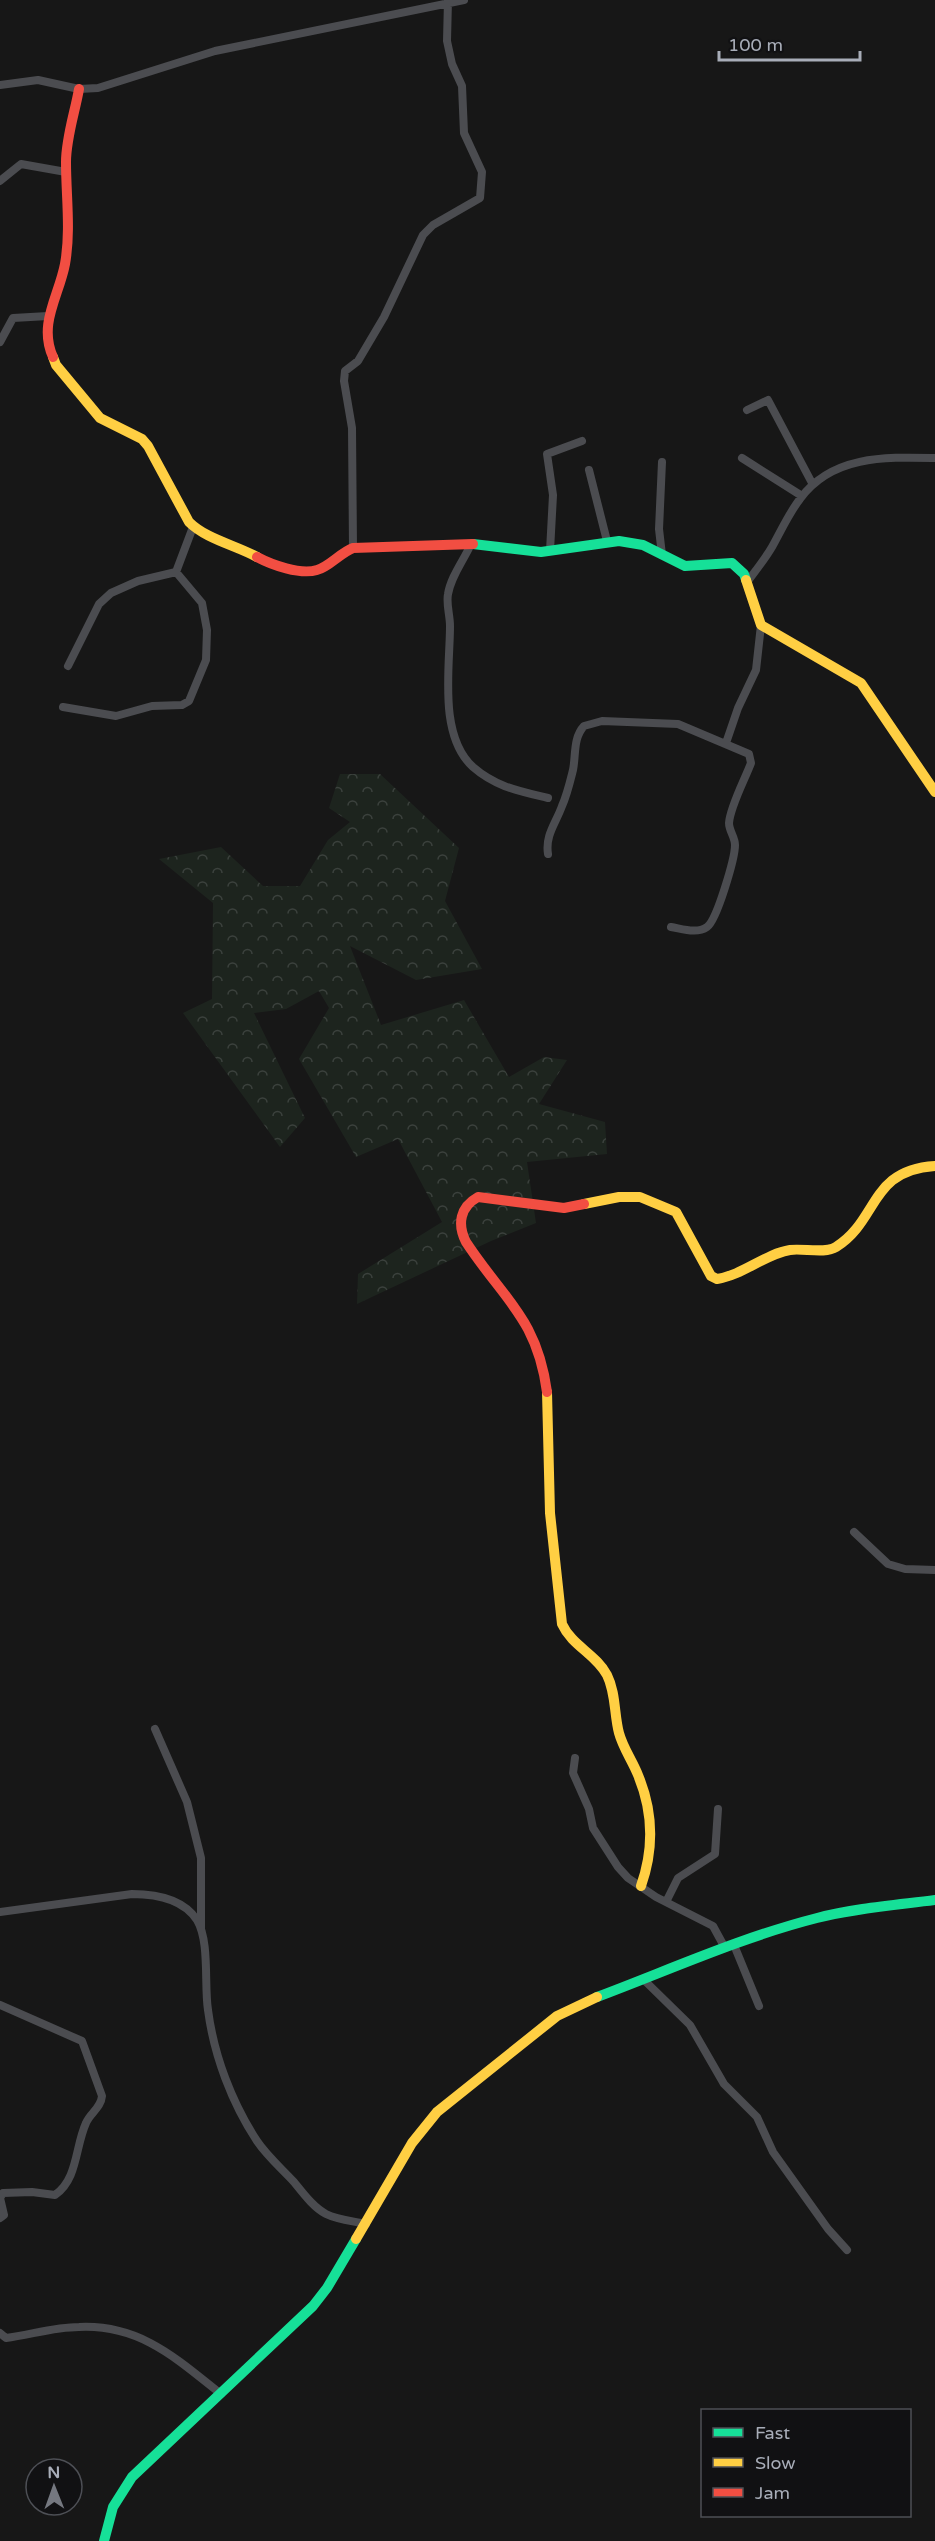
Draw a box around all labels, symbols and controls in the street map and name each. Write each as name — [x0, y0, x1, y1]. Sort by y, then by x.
scale bar — [719, 24, 860, 62]
text: 100 m — [728, 34, 783, 56]
legend — [701, 2409, 911, 2517]
text: Fast — [755, 2422, 790, 2444]
text: Slow — [755, 2452, 796, 2474]
north arrow — [24, 2457, 84, 2517]
text: N — [47, 2463, 60, 2483]
text: Jam — [755, 2482, 790, 2504]

